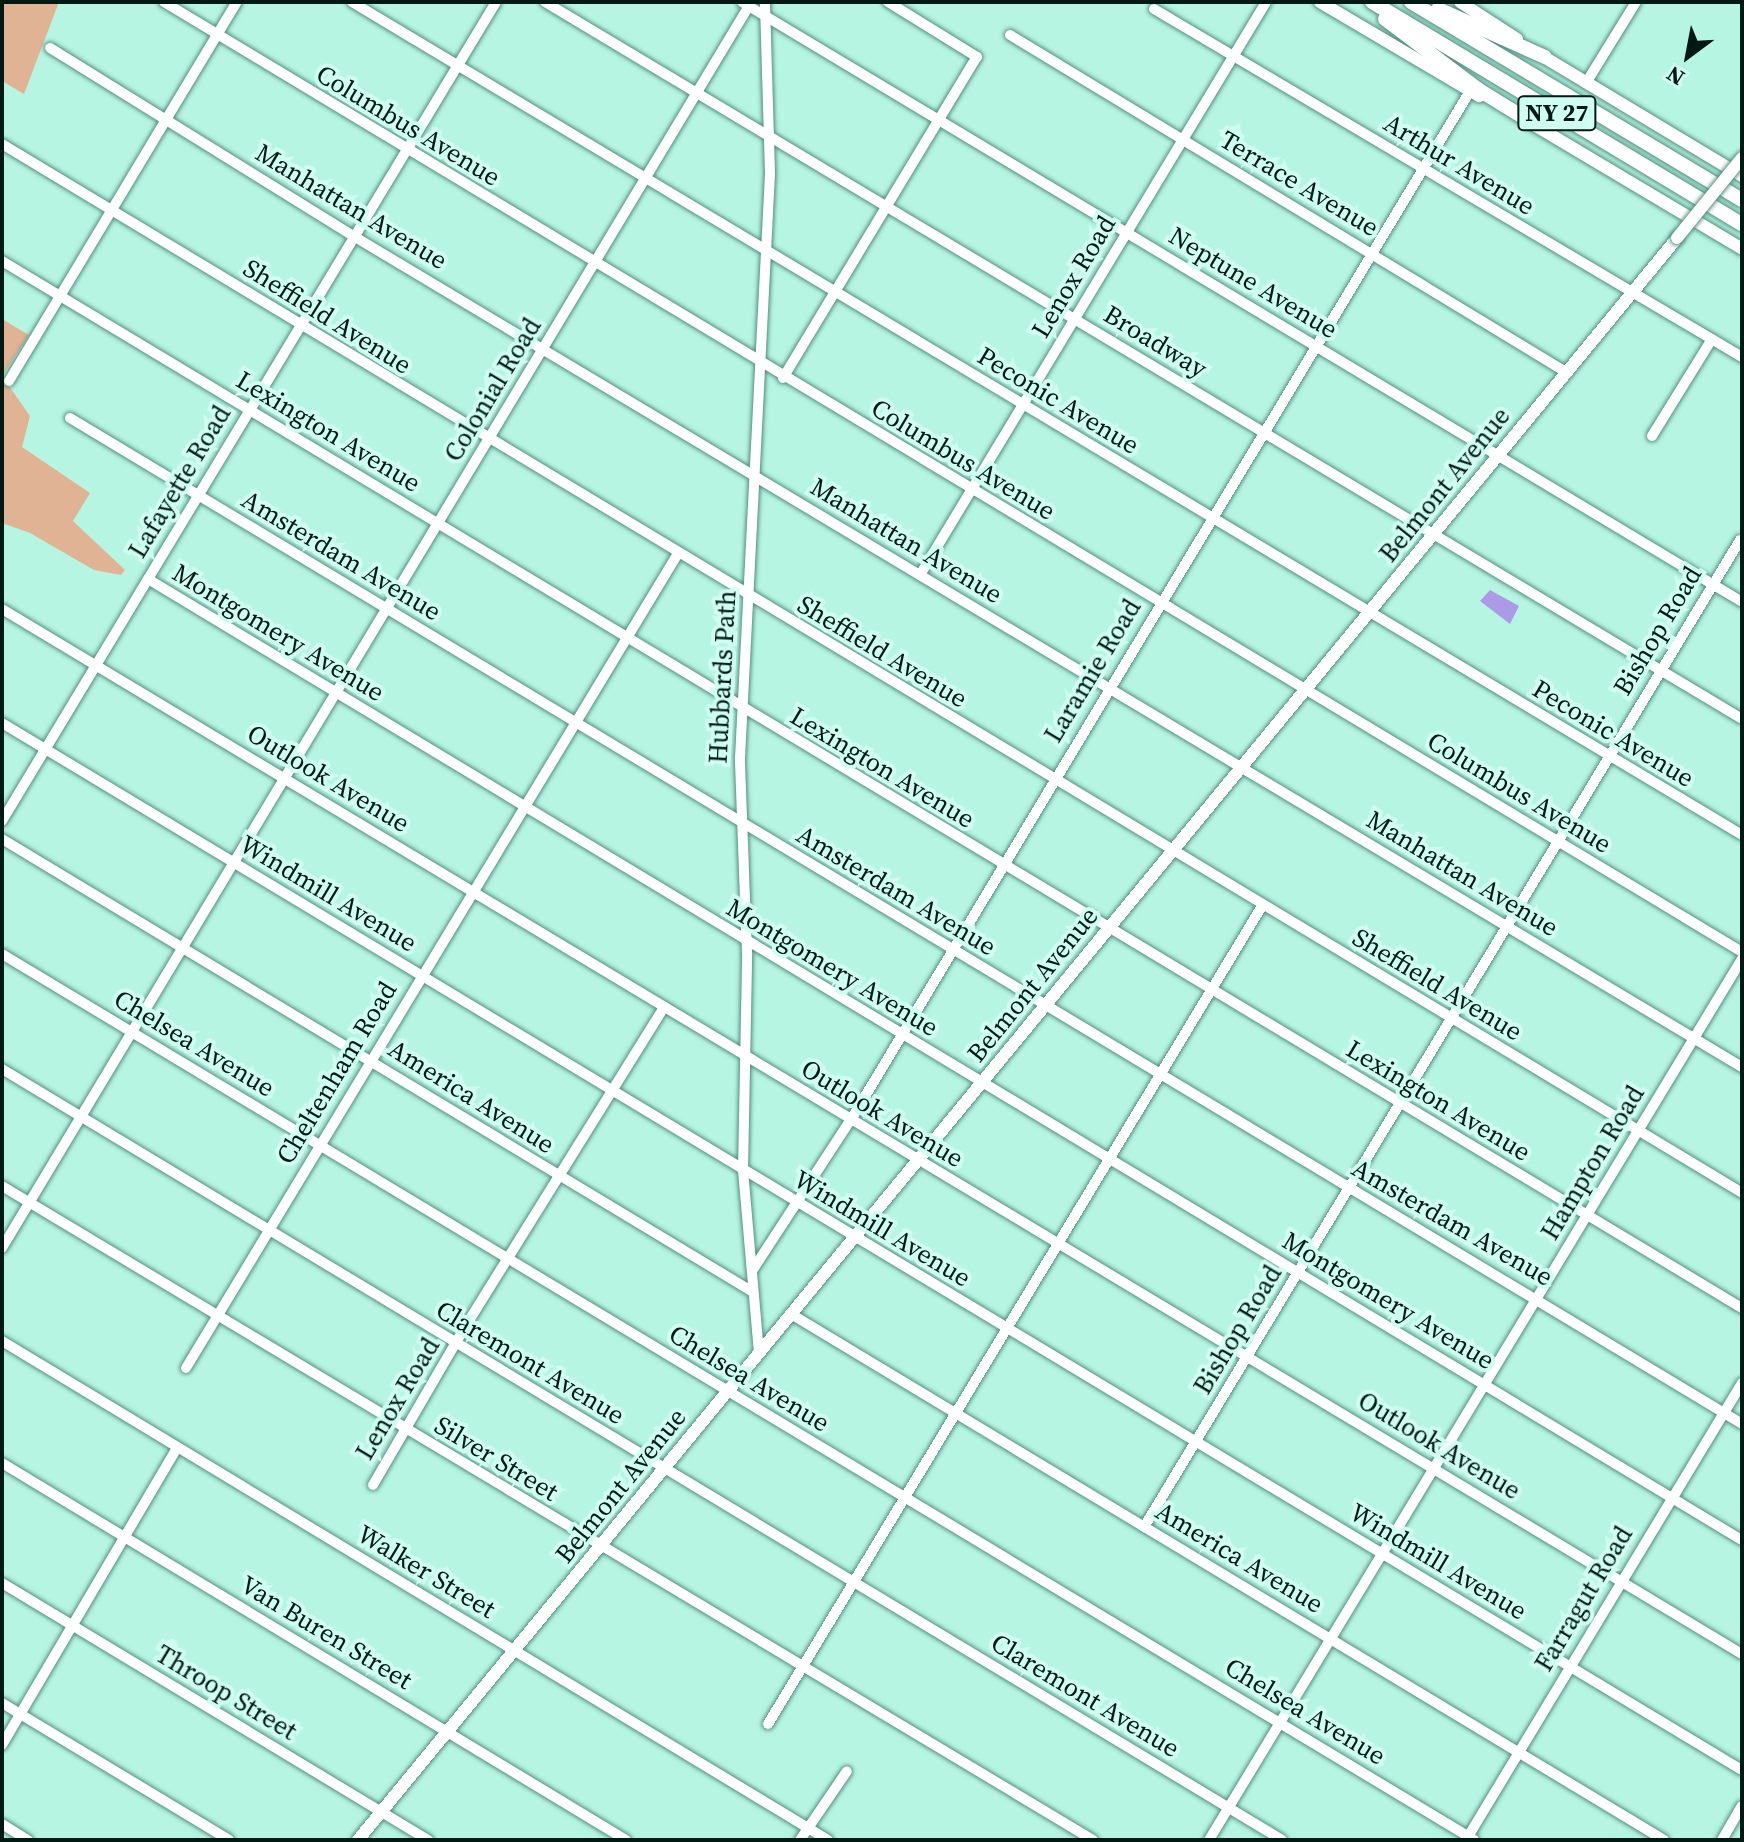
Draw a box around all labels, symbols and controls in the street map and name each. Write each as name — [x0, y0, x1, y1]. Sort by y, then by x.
north arrow — [1648, 16, 1728, 96]
street label: Columbus Avenue — [310, 59, 506, 193]
text: N — [1661, 59, 1690, 93]
road number: NY 27 — [1517, 93, 1597, 133]
street label: Arthur Avenue — [1378, 108, 1540, 222]
street label: Terrace Avenue — [1214, 124, 1384, 244]
street label: Manhattan Avenue — [250, 137, 452, 277]
street label: Lenox Road — [1025, 210, 1123, 344]
street label: Neptune Avenue — [1163, 221, 1343, 345]
street label: Sheffield Avenue — [237, 253, 417, 381]
street label: Broadway — [1098, 299, 1212, 385]
street label: Colonial Road — [438, 313, 548, 467]
street label: Peconic Avenue — [972, 341, 1144, 461]
street label: Lexington Avenue — [230, 365, 426, 499]
street label: Columbus Avenue — [865, 393, 1061, 527]
street label: Lafayette Road — [122, 400, 238, 564]
street label: Belmont Avenue — [1373, 401, 1517, 569]
street label: Manhattan Avenue — [805, 471, 1007, 611]
street label: Amsterdam Avenue — [236, 484, 446, 628]
street label: Montgomery Avenue — [166, 557, 390, 709]
street label: Bishop Road — [1607, 561, 1709, 701]
street label: Sheffield Avenue — [792, 589, 972, 715]
street label: Hubbards Path — [703, 590, 743, 764]
street label: Laramie Road — [1038, 594, 1148, 748]
street label: Peconic Avenue — [1527, 674, 1699, 794]
street label: Lexington Avenue — [784, 701, 980, 835]
street label: Outlook Avenue — [241, 718, 415, 840]
street label: Columbus Avenue — [1421, 726, 1617, 860]
street label: Manhattan Avenue — [1361, 804, 1563, 944]
street label: Amsterdam Avenue — [791, 819, 1001, 963]
street label: Windmill Avenue — [234, 829, 422, 959]
street label: Montgomery Avenue — [720, 892, 944, 1044]
street label: Belmont Avenue — [961, 901, 1105, 1069]
street label: Sheffield Avenue — [1347, 922, 1527, 1048]
street label: Cheltenham Road — [270, 976, 404, 1170]
street label: Chelsea Avenue — [108, 984, 280, 1104]
street label: America Avenue — [382, 1033, 560, 1161]
street label: Lexington Avenue — [1340, 1034, 1536, 1168]
street label: Outlook Avenue — [795, 1053, 969, 1175]
street label: Hampton Road — [1535, 1080, 1651, 1246]
street label: Amsterdam Avenue — [1346, 1153, 1558, 1293]
street label: Windmill Avenue — [788, 1164, 976, 1294]
street label: Montgomery Avenue — [1276, 1225, 1500, 1377]
street label: Bishop Road — [1187, 1260, 1289, 1400]
street label: Claremont Avenue — [430, 1294, 630, 1432]
street label: Chelsea Avenue — [663, 1319, 835, 1439]
street label: Lenox Road — [349, 1332, 447, 1466]
street label: Outlook Avenue — [1352, 1385, 1526, 1507]
street label: Belmont Avenue — [549, 1402, 693, 1570]
street label: Silver Street — [429, 1410, 563, 1508]
street label: America Avenue — [1150, 1496, 1328, 1620]
street label: Windmill Avenue — [1344, 1497, 1532, 1627]
street label: Walker Street — [351, 1519, 501, 1625]
street label: Farragut Road — [1528, 1521, 1640, 1677]
street label: Van Buren Street — [235, 1570, 417, 1696]
street label: Claremont Avenue — [985, 1627, 1185, 1765]
street label: Throop Street — [150, 1639, 302, 1747]
street label: Chelsea Avenue — [1219, 1652, 1391, 1772]

